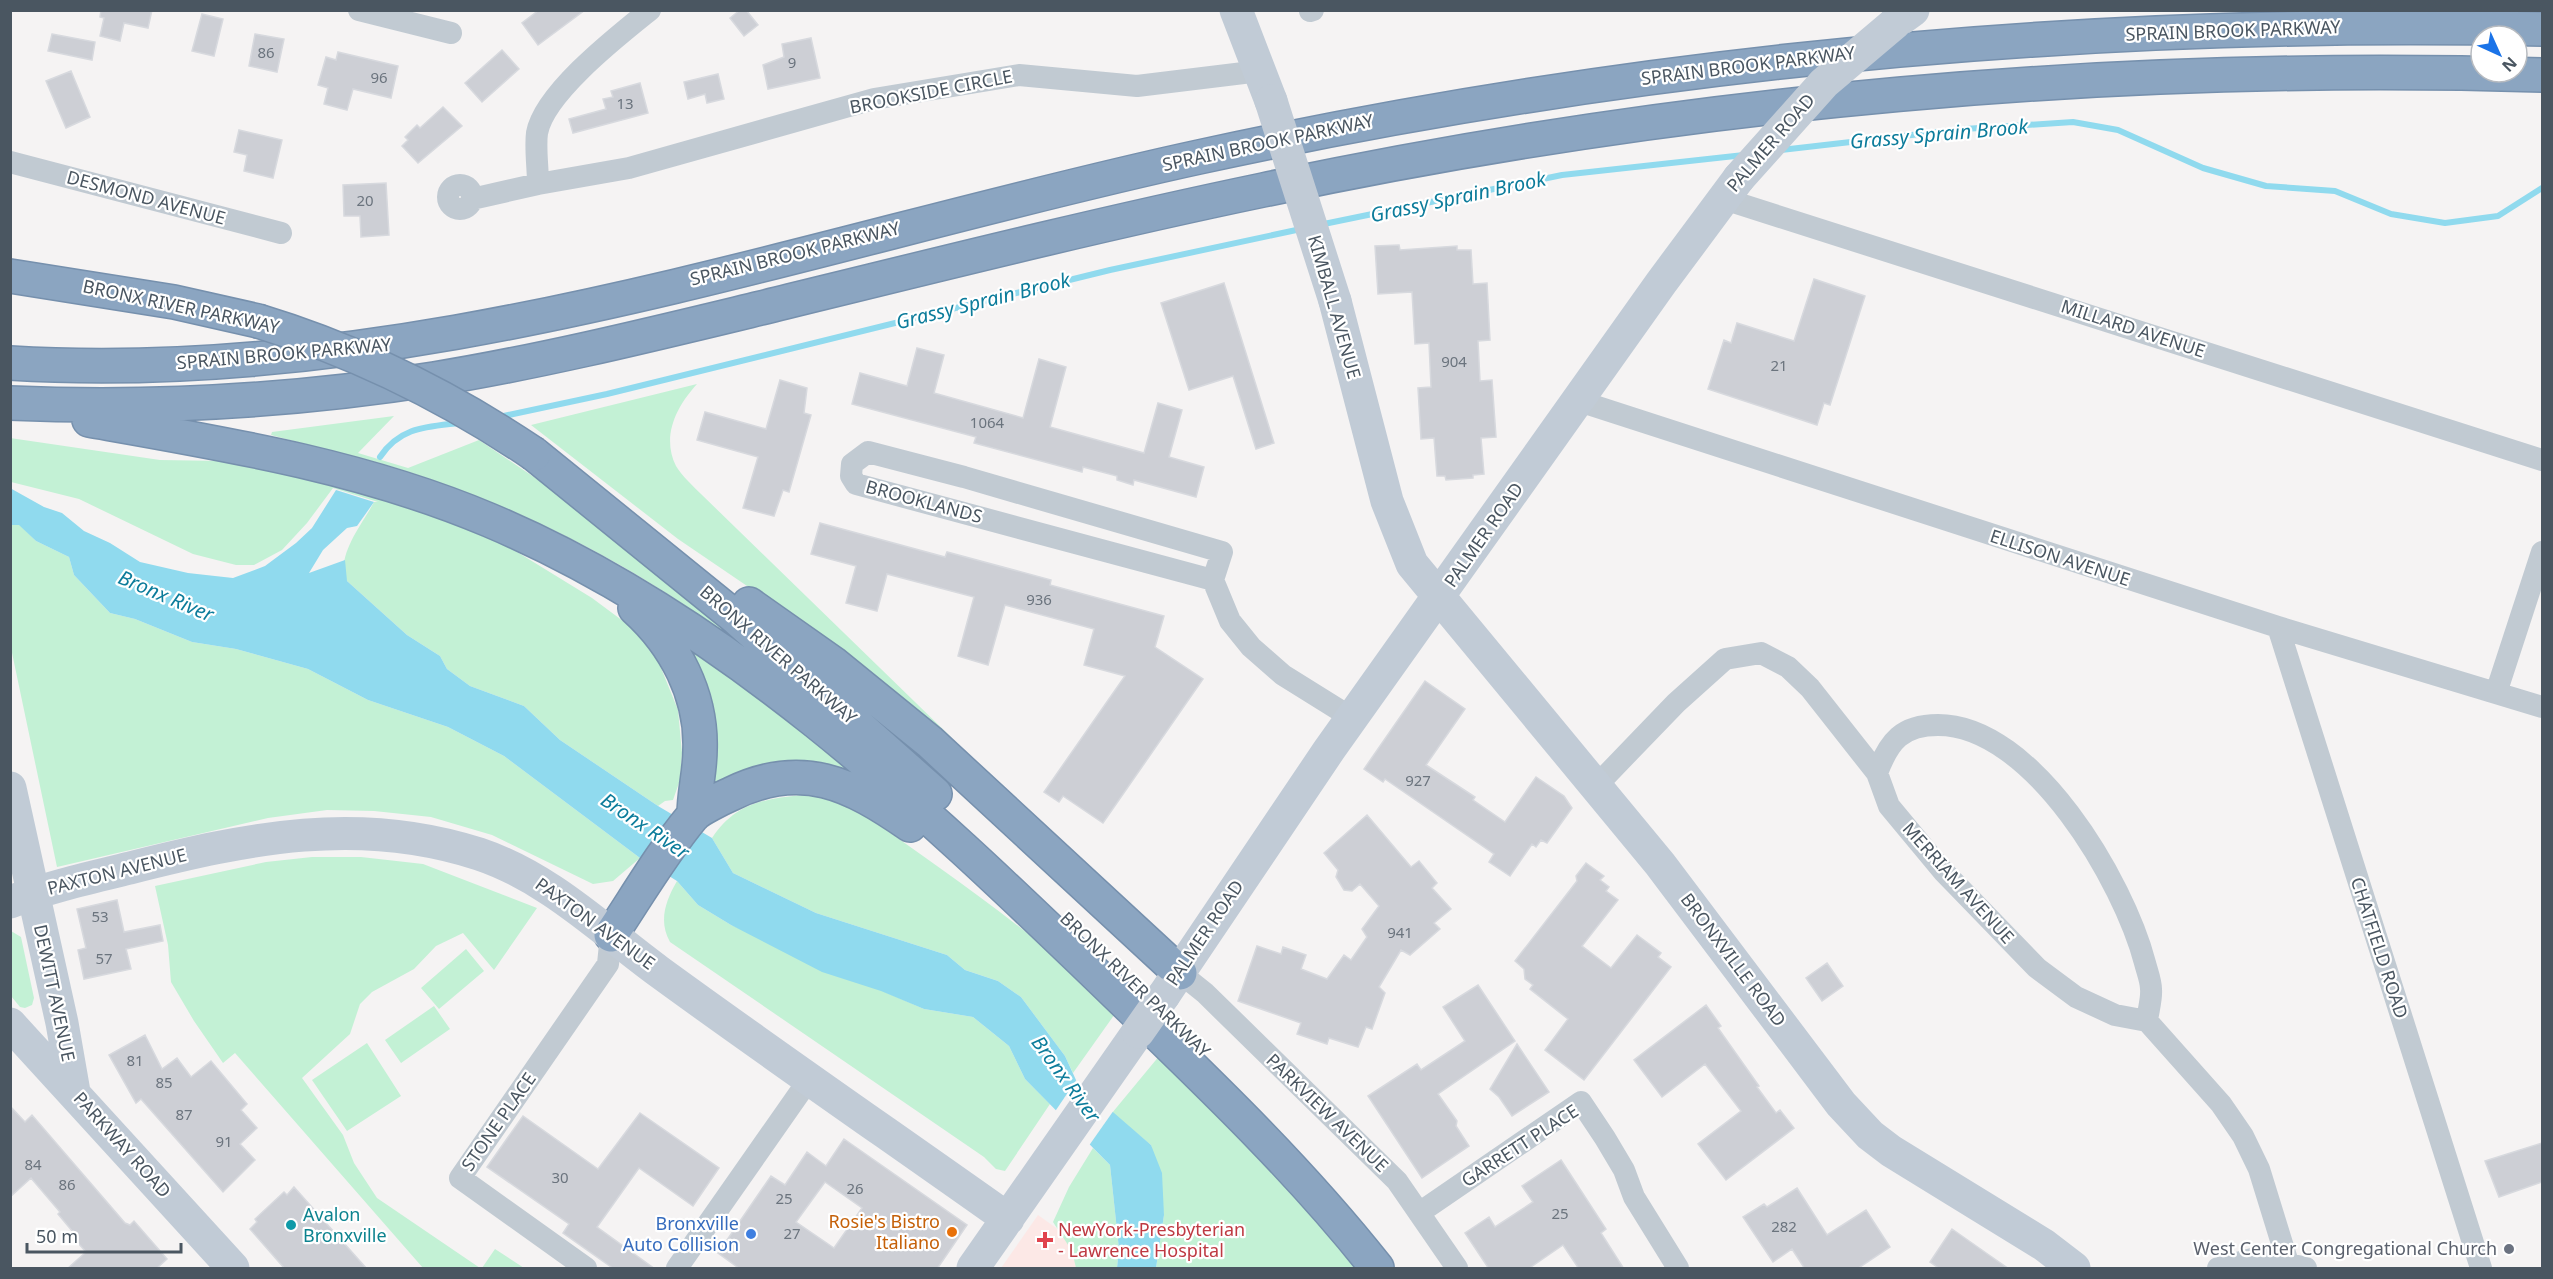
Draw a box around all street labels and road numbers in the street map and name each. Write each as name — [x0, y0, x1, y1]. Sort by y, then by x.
street label: SPRAIN BROOK PARKWAY — [2125, 14, 2342, 46]
street label: SPRAIN BROOK PARKWAY — [1640, 40, 1857, 90]
street label: BROOKSIDE CIRCLE — [847, 63, 1014, 119]
street label: PALMER ROAD — [1721, 88, 1820, 197]
street label: SPRAIN BROOK PARKWAY — [1160, 108, 1376, 176]
street label: DESMOND AVENUE — [64, 164, 228, 230]
street label: SPRAIN BROOK PARKWAY — [687, 215, 903, 291]
street label: KIMBALL AVENUE — [1303, 232, 1367, 382]
street label: BRONX RIVER PARKWAY — [81, 273, 282, 339]
street label: MILLARD AVENUE — [2058, 293, 2208, 363]
street label: SPRAIN BROOK PARKWAY — [176, 332, 393, 374]
street label: BROOKLANDS — [863, 474, 985, 528]
street label: PALMER ROAD — [1438, 477, 1528, 592]
street label: ELLISON AVENUE — [1987, 523, 2133, 591]
street label: BRONX RIVER PARKWAY — [695, 579, 863, 730]
street label: MERRIAM AVENUE — [1898, 816, 2020, 948]
street label: PAXTON AVENUE — [45, 842, 189, 900]
street label: PAXTON AVENUE — [531, 872, 660, 975]
street label: CHATFIELD ROAD — [2346, 874, 2414, 1021]
street label: PALMER ROAD — [1160, 875, 1248, 990]
street label: BRONXVILLE ROAD — [1676, 888, 1792, 1031]
street label: BRONX RIVER PARKWAY — [1055, 906, 1217, 1063]
street label: DEWITT AVENUE — [29, 922, 81, 1064]
street label: PARKVIEW AVENUE — [1262, 1048, 1394, 1177]
street label: STONE PLACE — [455, 1068, 541, 1175]
street label: PARKWAY ROAD — [69, 1086, 177, 1202]
street label: GARRETT PLACE — [1456, 1098, 1583, 1192]

